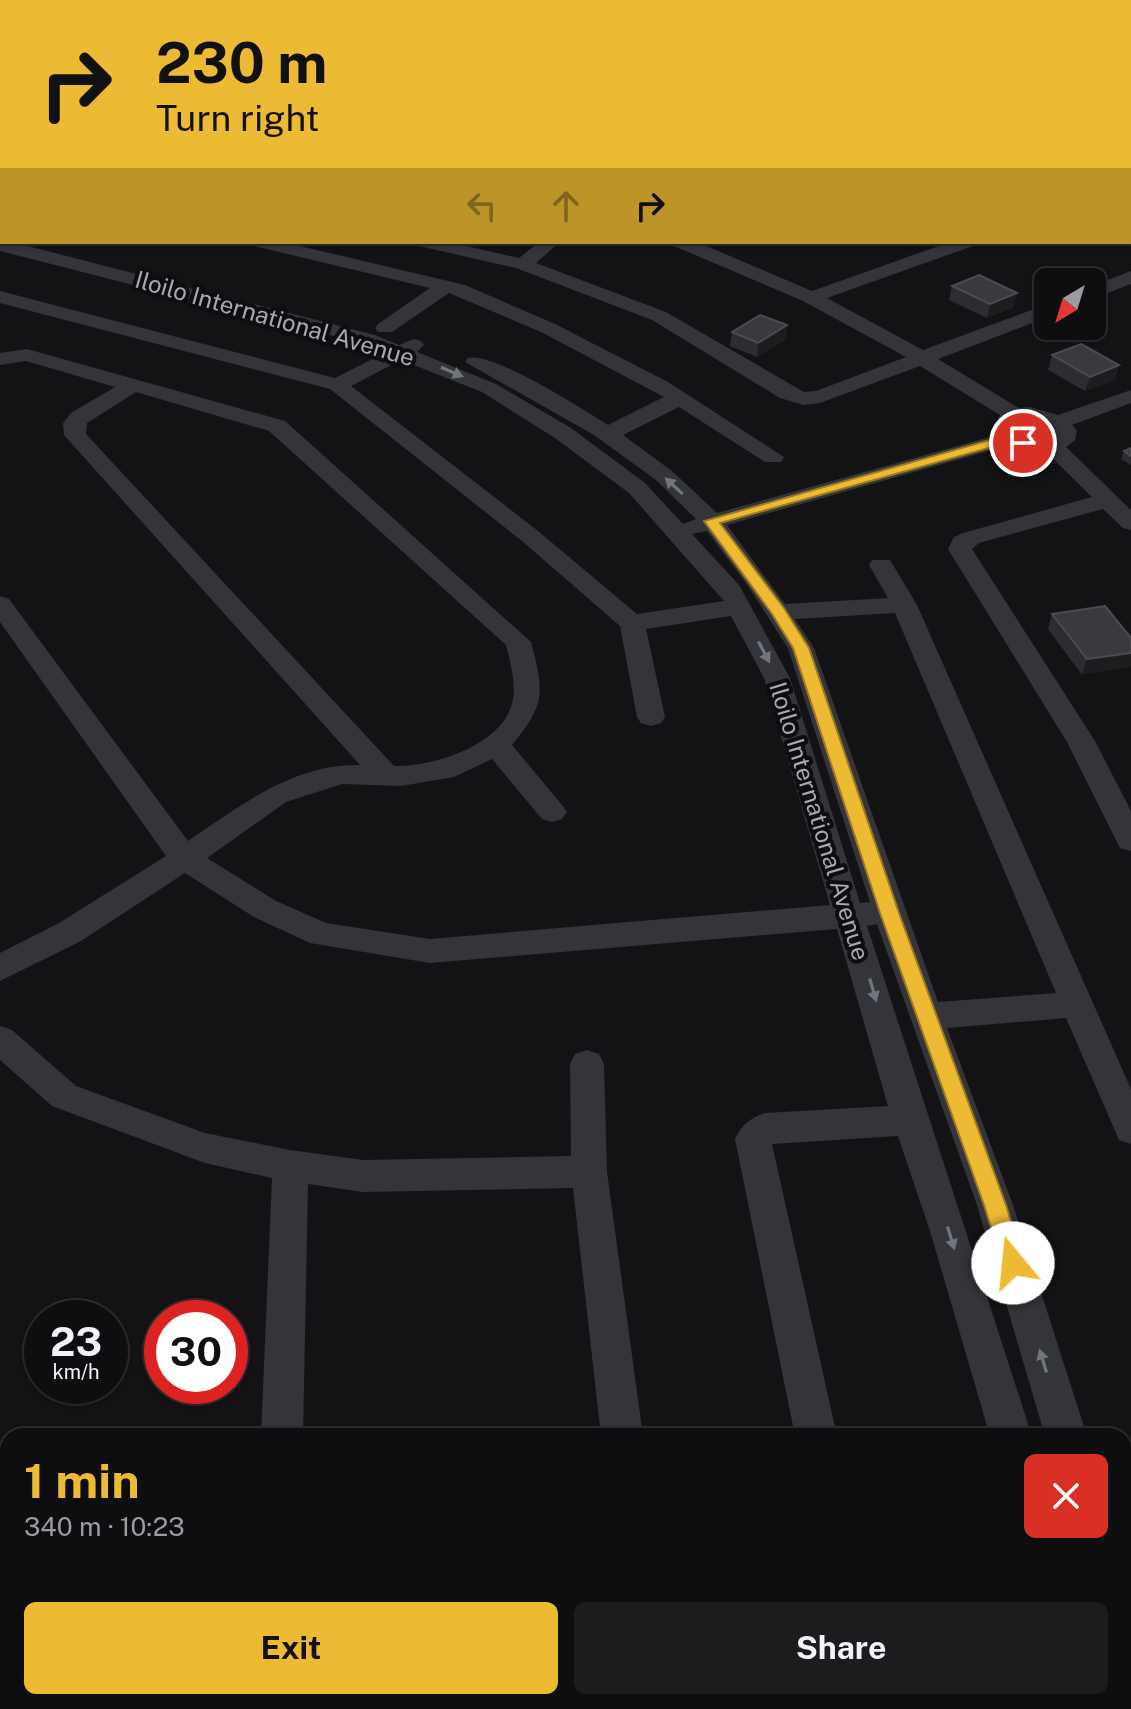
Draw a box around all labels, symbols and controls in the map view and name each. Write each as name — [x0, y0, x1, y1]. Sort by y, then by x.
text: 230 m — [156, 30, 328, 96]
icon: right — [24, 32, 128, 136]
text: Turn right — [156, 97, 319, 139]
icon: left — [460, 184, 504, 228]
icon: ahead — [544, 184, 588, 228]
icon: right — [628, 184, 672, 228]
street label: Iloilo International Avenue — [132, 265, 418, 371]
north arrow — [1034, 268, 1106, 340]
map controls — [1034, 268, 1106, 340]
one-way arrow — [440, 365, 464, 378]
pin — [989, 409, 1057, 477]
icon: arrive — [1001, 421, 1045, 465]
one-way arrow — [665, 478, 684, 496]
one-way arrow — [756, 641, 770, 663]
street label: Iloilo International Avenue — [764, 679, 876, 963]
one-way arrow — [867, 979, 880, 1003]
position arrow — [971, 1221, 1055, 1305]
one-way arrow — [945, 1226, 958, 1250]
speed limit sign: 30 — [144, 1300, 248, 1404]
text: 23 — [50, 1318, 102, 1365]
one-way arrow — [1036, 1349, 1049, 1373]
text: km/h — [52, 1360, 100, 1384]
text: 1 min — [24, 1452, 140, 1509]
button: close — [1024, 1454, 1108, 1538]
text: 340 m · 10:23 — [24, 1511, 185, 1542]
button: Exit — [24, 1602, 558, 1694]
button: Share — [574, 1602, 1108, 1694]

